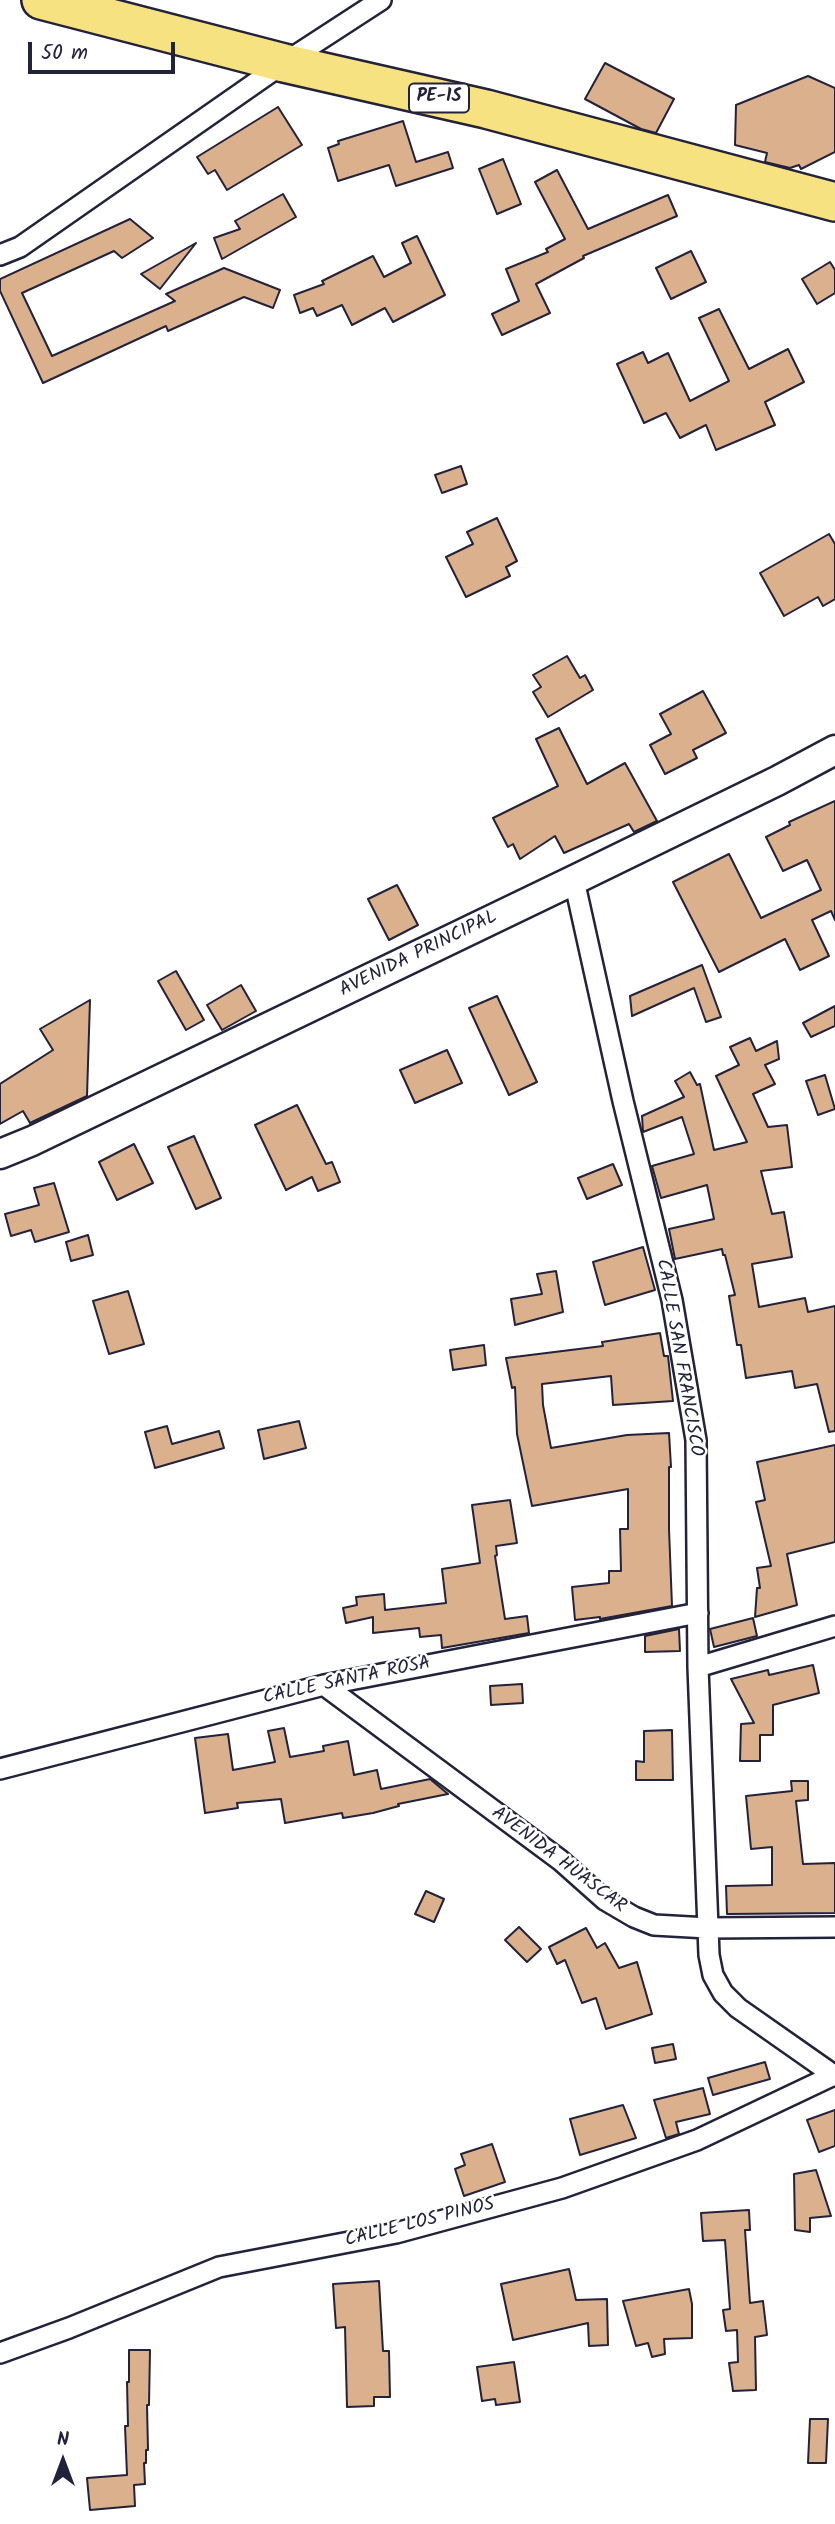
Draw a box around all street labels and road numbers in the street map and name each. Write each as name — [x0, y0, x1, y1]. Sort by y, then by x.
road number: PE-1S — [409, 84, 469, 113]
street label: AVENIDA PRINCIPAL — [336, 907, 502, 1003]
street label: CALLE SAN FRANCISCO — [649, 1257, 707, 1459]
street label: CALLE SANTA ROSA — [261, 1653, 433, 1711]
street label: AVENIDA HUASCAR — [486, 1803, 630, 1919]
street label: CALLE LOS PINOS — [343, 2194, 497, 2254]

